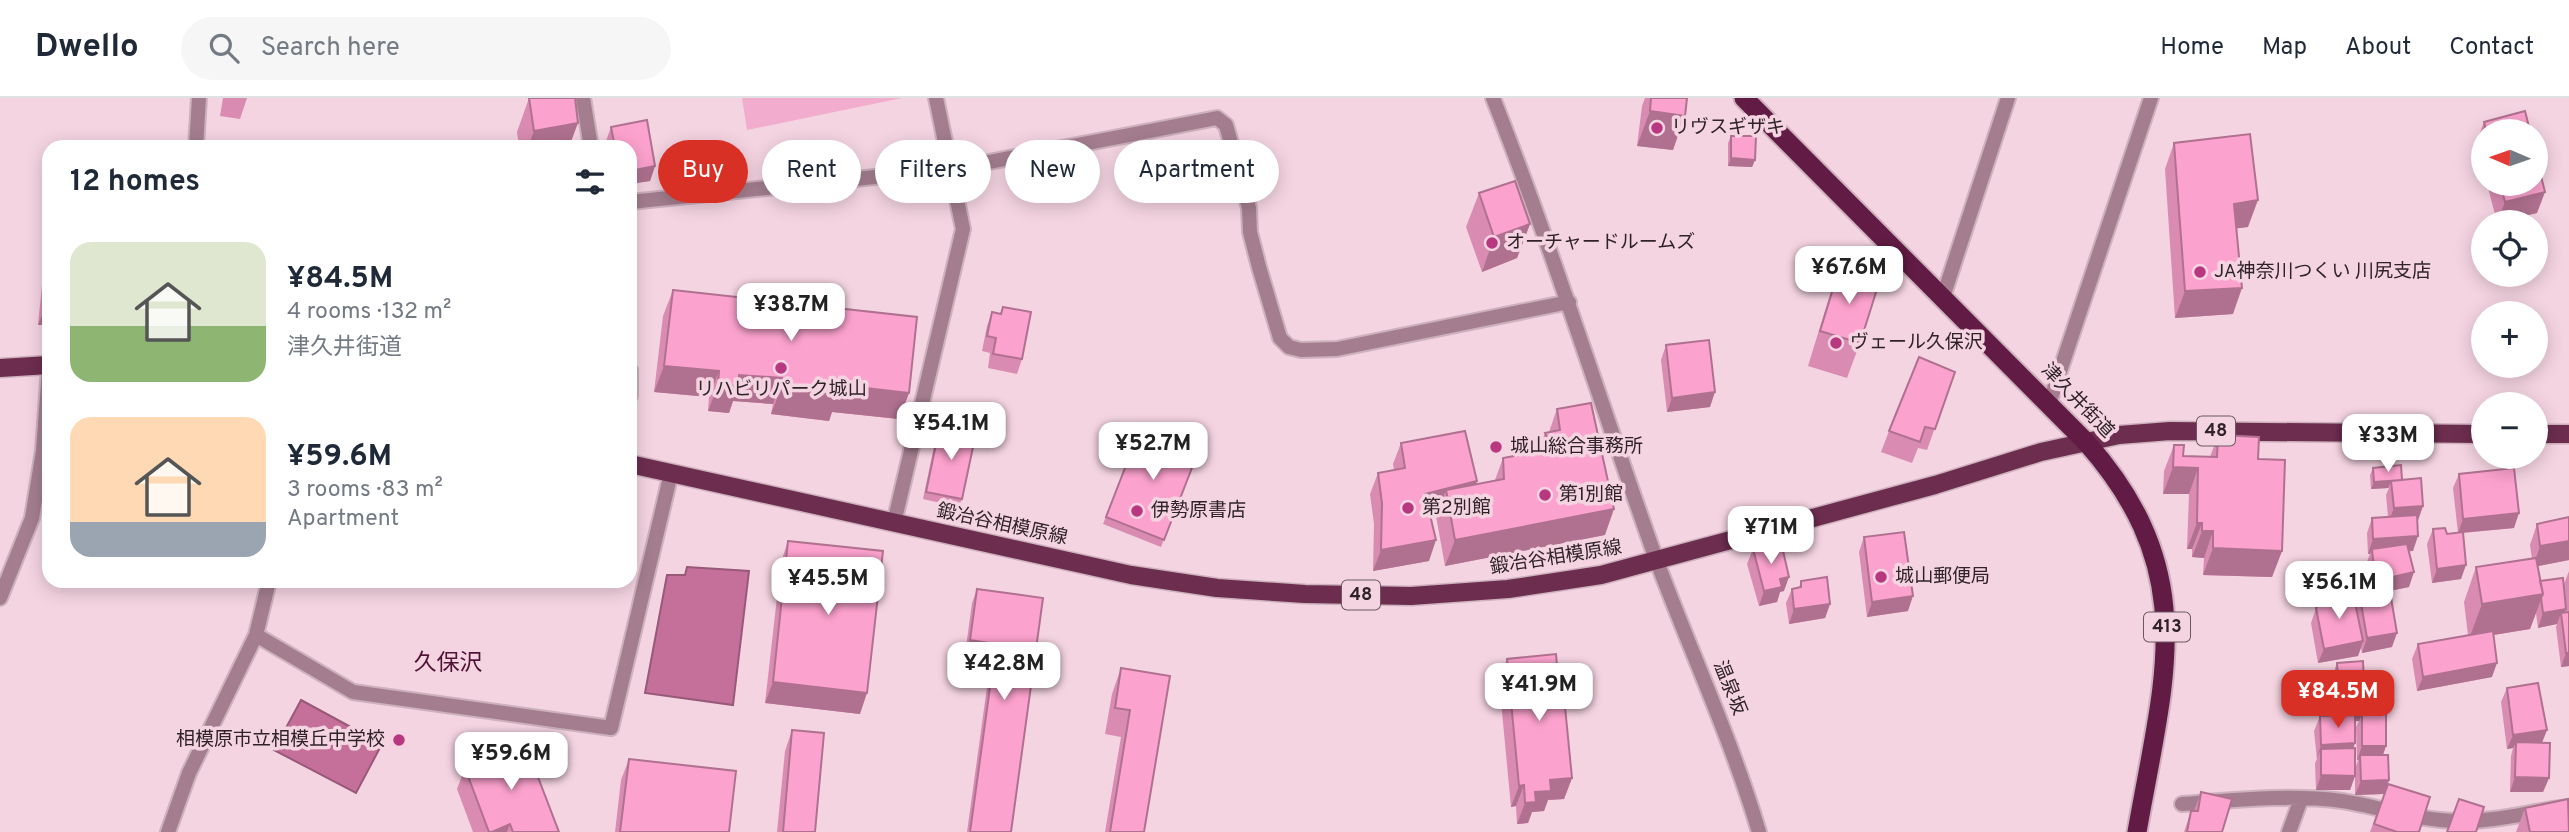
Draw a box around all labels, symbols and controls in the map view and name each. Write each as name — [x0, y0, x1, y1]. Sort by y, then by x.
search box — [181, 17, 671, 80]
text: Dwello — [35, 27, 139, 69]
icon: search — [205, 29, 243, 67]
text: Search here — [261, 32, 400, 65]
text: Home — [2160, 33, 2224, 63]
text: Map — [2262, 33, 2307, 63]
text: About — [2345, 33, 2411, 63]
text: Contact — [2449, 33, 2534, 63]
place label: リヴスギザキ — [1671, 116, 1785, 140]
north arrow — [2471, 119, 2548, 196]
map controls — [2471, 119, 2548, 469]
marker: リヴスギザキ — [1649, 120, 1665, 136]
chip: Buy — [658, 140, 748, 203]
chip: Rent — [762, 140, 861, 203]
chip: Filters — [875, 140, 991, 203]
chip: New — [1005, 140, 1100, 203]
chip: Apartment — [1114, 140, 1279, 203]
icon: filters — [571, 163, 609, 201]
text: 12 homes — [70, 164, 200, 201]
button: locate — [2471, 210, 2548, 287]
place label: オーチャードルームズ — [1506, 231, 1695, 255]
marker: オーチャードルームズ — [1484, 235, 1500, 251]
pin: ¥67.6M — [1792, 246, 1906, 306]
text: ¥67.6M — [1811, 254, 1887, 283]
place label: JA神奈川つくい 川尻支店 — [2214, 260, 2431, 284]
text: ¥84.5M — [287, 261, 393, 298]
marker: JA神奈川つくい 川尻支店 — [2192, 264, 2208, 280]
icon: home — [126, 270, 210, 354]
pin: ¥38.7M — [734, 284, 848, 343]
text: ¥38.7M — [753, 291, 829, 320]
text: 4 rooms · 132 m² — [287, 298, 451, 327]
button: + — [2471, 301, 2548, 378]
place label: ヴェール久保沢 — [1850, 331, 1983, 355]
text: 津久井街道 — [287, 334, 402, 363]
marker: ヴェール久保沢 — [1828, 335, 1844, 351]
street label: 津久井街道 — [2035, 358, 2119, 444]
marker: リハビリパーク城山 — [773, 360, 789, 376]
place label: リハビリパーク城山 — [695, 378, 867, 402]
button: − — [2471, 392, 2548, 469]
pin: ¥54.1M — [894, 402, 1008, 462]
text: ¥54.1M — [913, 410, 989, 439]
pin: ¥33M — [2347, 414, 2429, 474]
road number: 48 — [2197, 416, 2235, 446]
pin: ¥52.7M — [1096, 422, 1210, 482]
text: ¥33M — [2358, 422, 2418, 451]
text: ¥52.7M — [1115, 430, 1191, 459]
place label: 城山総合事務所 — [1510, 435, 1643, 459]
text: ¥59.6M — [287, 439, 392, 476]
marker: 城山総合事務所 — [1488, 439, 1504, 455]
icon: home — [126, 445, 210, 529]
text: 3 rooms · 83 m² — [287, 476, 443, 505]
place label: 第1別館 — [1559, 483, 1623, 507]
marker: 第1別館 — [1537, 487, 1553, 503]
place label: 第2別館 — [1422, 496, 1491, 520]
street label: 鍛冶谷相模原線 — [934, 499, 1070, 551]
place label: 伊勢原書店 — [1151, 499, 1246, 523]
marker: 第2別館 — [1400, 500, 1416, 516]
marker: 伊勢原書店 — [1129, 503, 1145, 519]
text: Apartment — [287, 505, 399, 534]
pin: ¥71M — [1730, 506, 1812, 566]
text: ¥71M — [1744, 514, 1798, 543]
street label: 鍛冶谷相模原線 — [1488, 536, 1624, 580]
pin: ¥45.5M — [771, 558, 885, 617]
pin: ¥56.1M — [2282, 561, 2396, 621]
text: ¥45.5M — [787, 565, 869, 594]
place label: 城山郵便局 — [1895, 565, 1990, 589]
marker: 城山郵便局 — [1873, 569, 1889, 585]
text: ¥56.1M — [2301, 569, 2377, 598]
road number: 48 — [1342, 580, 1380, 610]
road number: 413 — [2144, 612, 2190, 642]
pin: ¥42.8M — [947, 642, 1061, 702]
district label: 久保沢 — [414, 650, 483, 679]
text: ¥42.8M — [963, 650, 1045, 679]
street label: 温泉坂 — [1707, 657, 1751, 719]
pin: ¥41.9M — [1482, 664, 1596, 723]
pin: ¥84.5M — [2281, 670, 2395, 730]
text: ¥41.9M — [1501, 671, 1577, 700]
text: ¥84.5M — [2297, 678, 2379, 707]
place label: 相模原市立相模丘中学校 — [176, 728, 385, 752]
marker: 相模原市立相模丘中学校 — [391, 732, 407, 748]
pin: ¥59.6M — [454, 732, 568, 792]
text: ¥59.6M — [471, 740, 551, 769]

